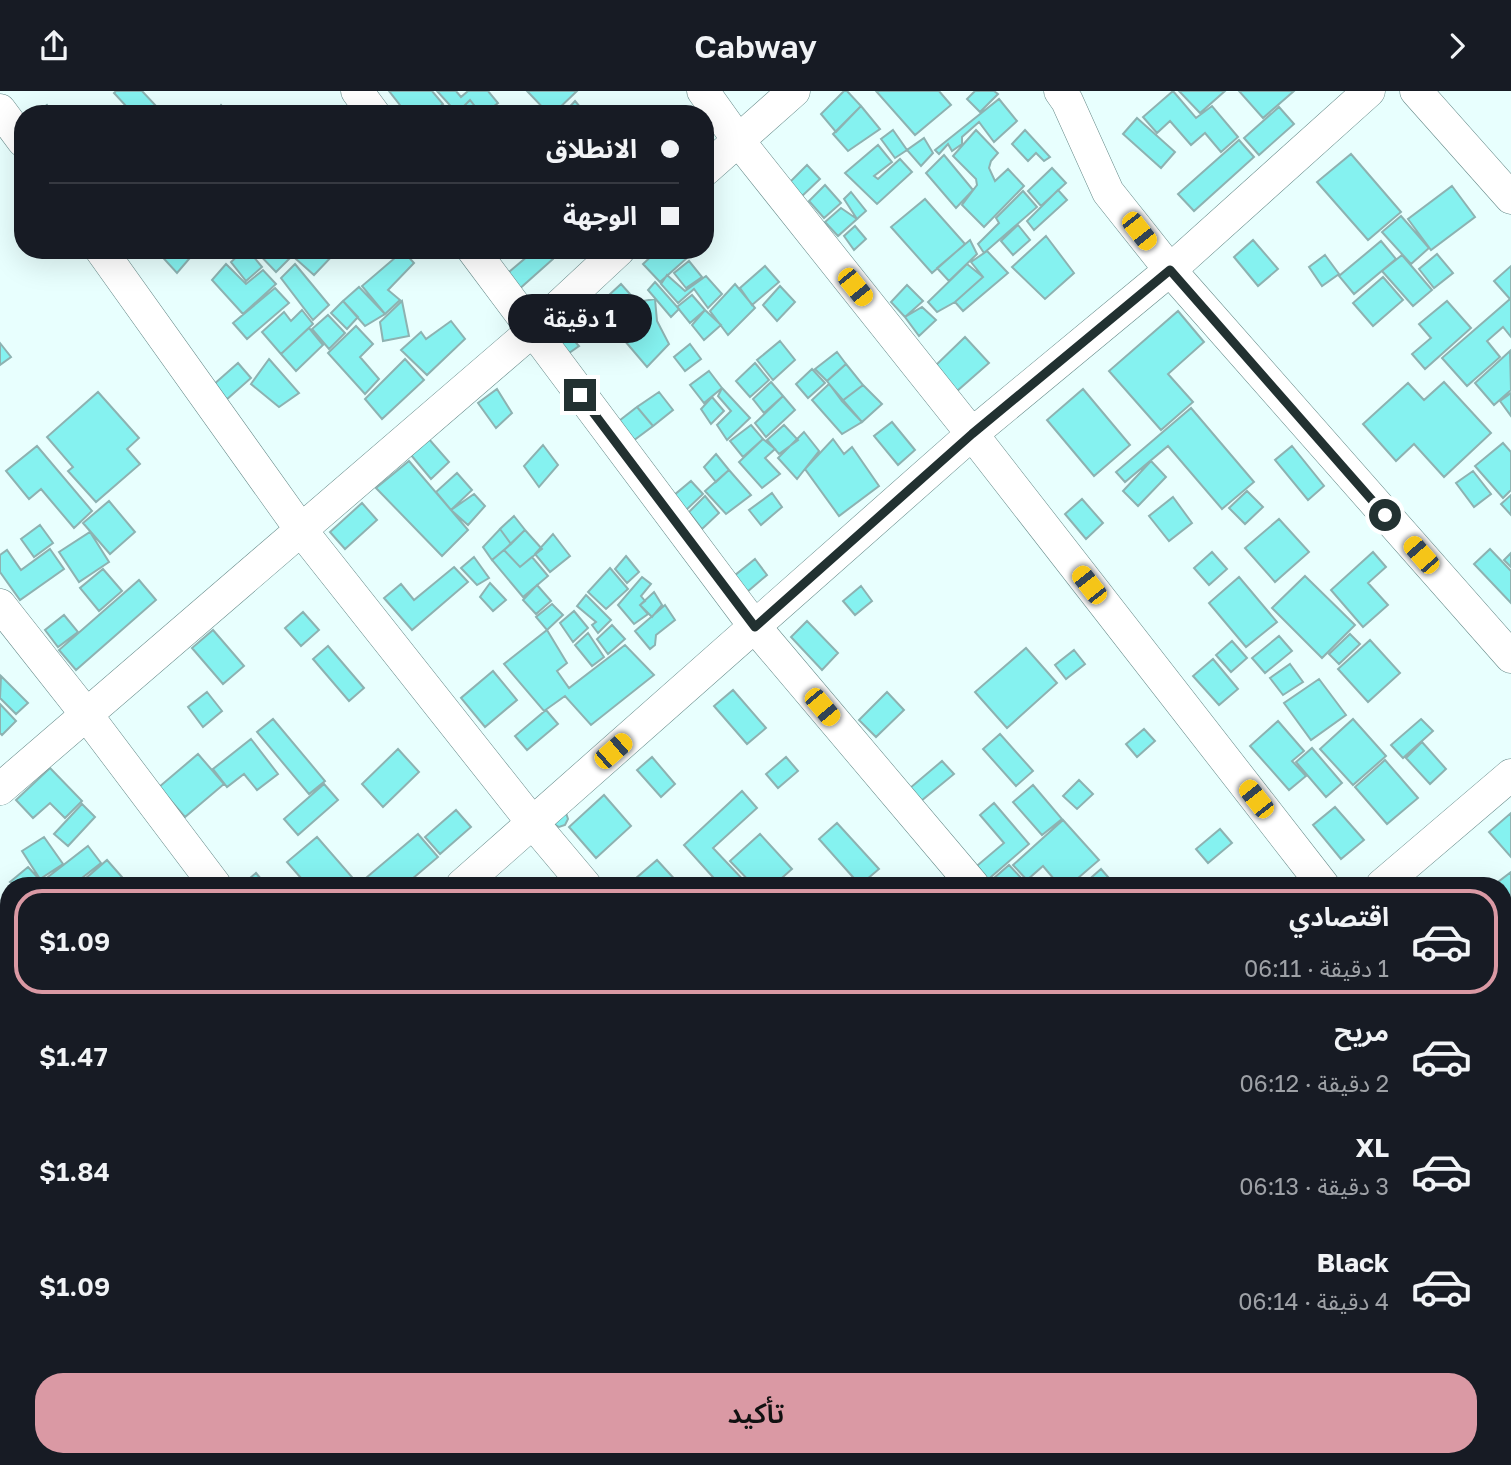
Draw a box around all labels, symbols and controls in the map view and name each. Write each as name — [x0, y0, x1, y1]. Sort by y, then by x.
icon: share — [35, 27, 73, 65]
text: Cabway — [694, 27, 817, 65]
icon: forward — [1438, 27, 1476, 65]
text: الانطلاق — [546, 133, 637, 164]
text: الوجهة — [563, 200, 637, 231]
car — [1118, 208, 1161, 254]
car — [834, 264, 877, 310]
callout: 1 دقيقة — [508, 293, 652, 343]
text: 1 دقيقة — [543, 304, 617, 332]
route end — [564, 379, 596, 411]
route start — [1369, 499, 1401, 531]
car — [1400, 532, 1443, 578]
car — [1068, 562, 1111, 608]
car — [801, 684, 844, 730]
car — [591, 729, 636, 773]
car — [1235, 776, 1278, 822]
text: اقتصادي — [1289, 901, 1389, 932]
icon: car — [1410, 910, 1473, 973]
text: $1.09 — [39, 926, 110, 957]
text: 1 دقيقة · 06:11 — [1244, 954, 1389, 982]
text: مريح — [1334, 1016, 1389, 1047]
icon: car — [1410, 1025, 1473, 1088]
text: $1.47 — [39, 1041, 108, 1072]
text: 2 دقيقة · 06:12 — [1240, 1069, 1389, 1097]
text: XL — [1355, 1132, 1389, 1163]
icon: car — [1410, 1140, 1473, 1203]
text: $1.84 — [39, 1156, 110, 1187]
text: 3 دقيقة · 06:13 — [1239, 1172, 1389, 1200]
text: Black — [1317, 1247, 1389, 1278]
icon: car — [1410, 1255, 1473, 1318]
text: $1.09 — [39, 1271, 110, 1302]
text: 4 دقيقة · 06:14 — [1238, 1287, 1389, 1315]
button: تأكيد — [35, 1373, 1477, 1453]

